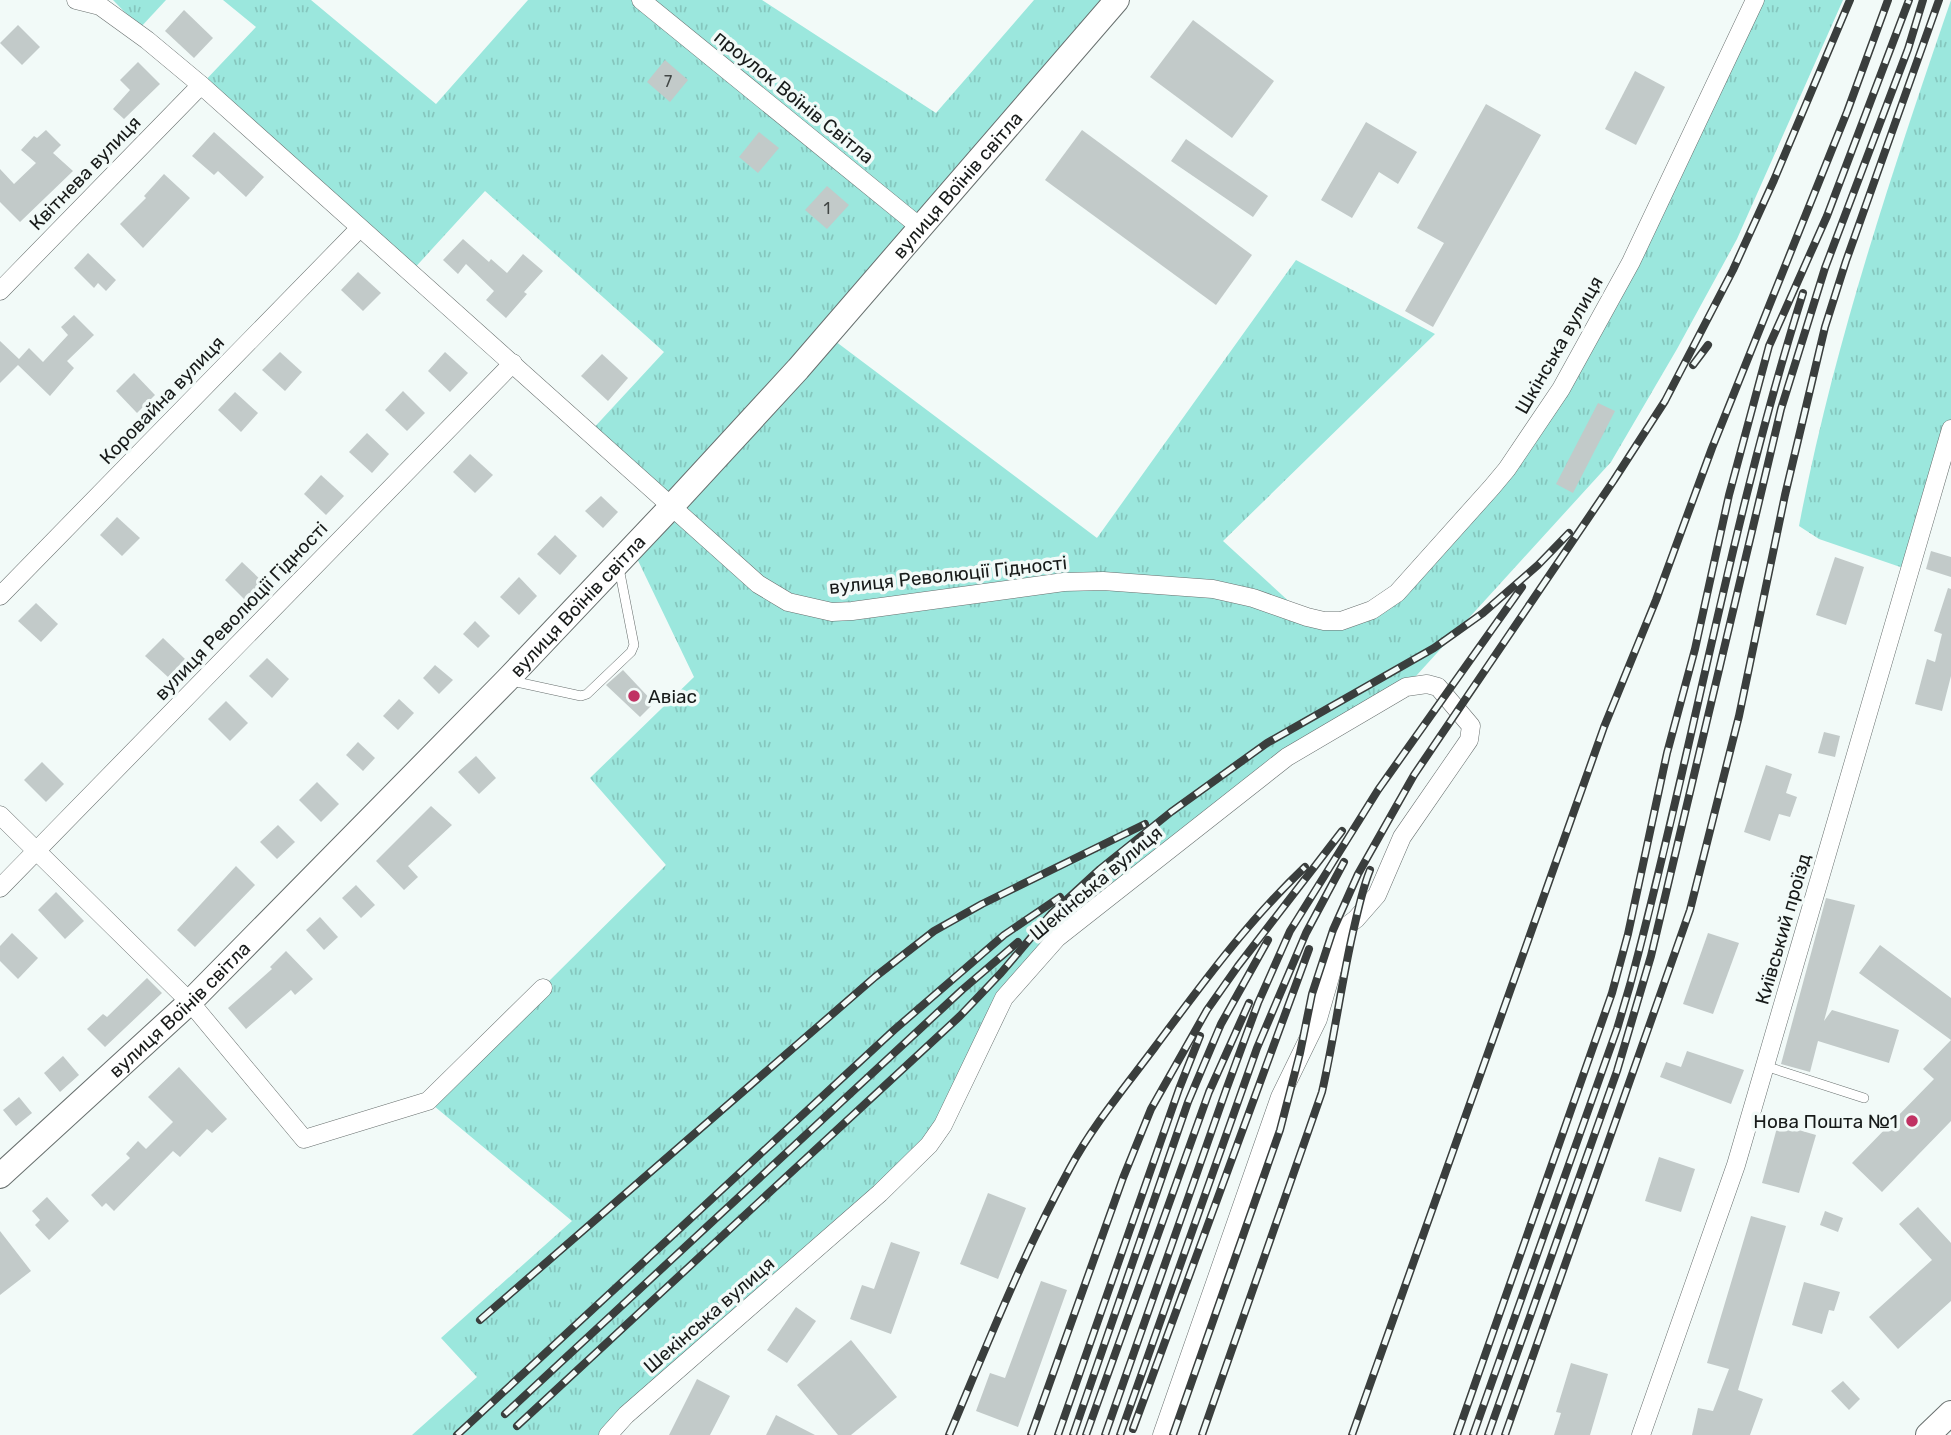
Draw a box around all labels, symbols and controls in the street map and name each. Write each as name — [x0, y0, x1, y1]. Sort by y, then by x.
street label: проулок Воїнів Світла — [710, 26, 878, 168]
house number: 7 — [664, 72, 672, 91]
street label: вулиця Воїнів світла — [888, 107, 1027, 263]
street label: Квітнева вулиця — [25, 111, 145, 235]
house number: 1 — [824, 199, 830, 218]
street label: Шкінська вулиця — [1510, 272, 1608, 418]
street label: Коровайна вулиця — [95, 331, 229, 469]
street label: вулиця Революції Гідності — [150, 517, 332, 705]
street label: вулиця Воїнів світла — [505, 530, 650, 681]
street label: вулиця Революції Гідності — [828, 551, 1068, 599]
place label: Авіас — [648, 685, 697, 708]
marker: Авіас — [626, 688, 642, 704]
street label: Шекінська вулиця — [1025, 821, 1167, 945]
street label: Київський проїзд — [1750, 851, 1816, 1007]
street label: вулиця Воїнів світла — [104, 936, 255, 1082]
place label: Нова Пошта №1 — [1753, 1110, 1898, 1133]
marker: Нова Пошта №1 — [1904, 1113, 1920, 1129]
street label: Шекінська вулиця — [639, 1252, 779, 1378]

